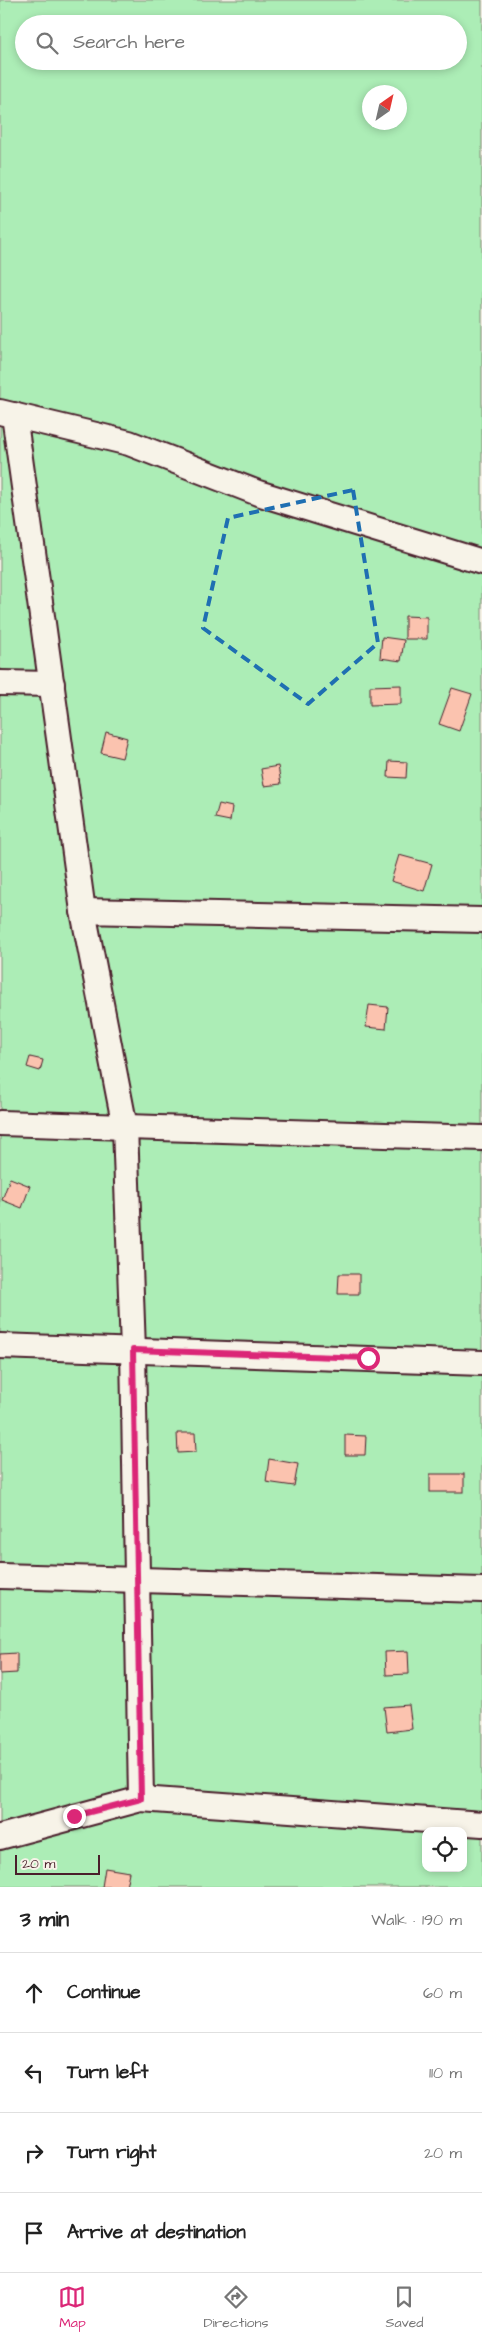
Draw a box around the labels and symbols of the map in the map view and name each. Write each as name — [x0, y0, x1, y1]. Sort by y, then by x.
north arrow — [362, 85, 407, 130]
route start — [357, 1347, 380, 1370]
route end — [63, 1805, 86, 1828]
scale bar — [15, 1852, 100, 1875]

